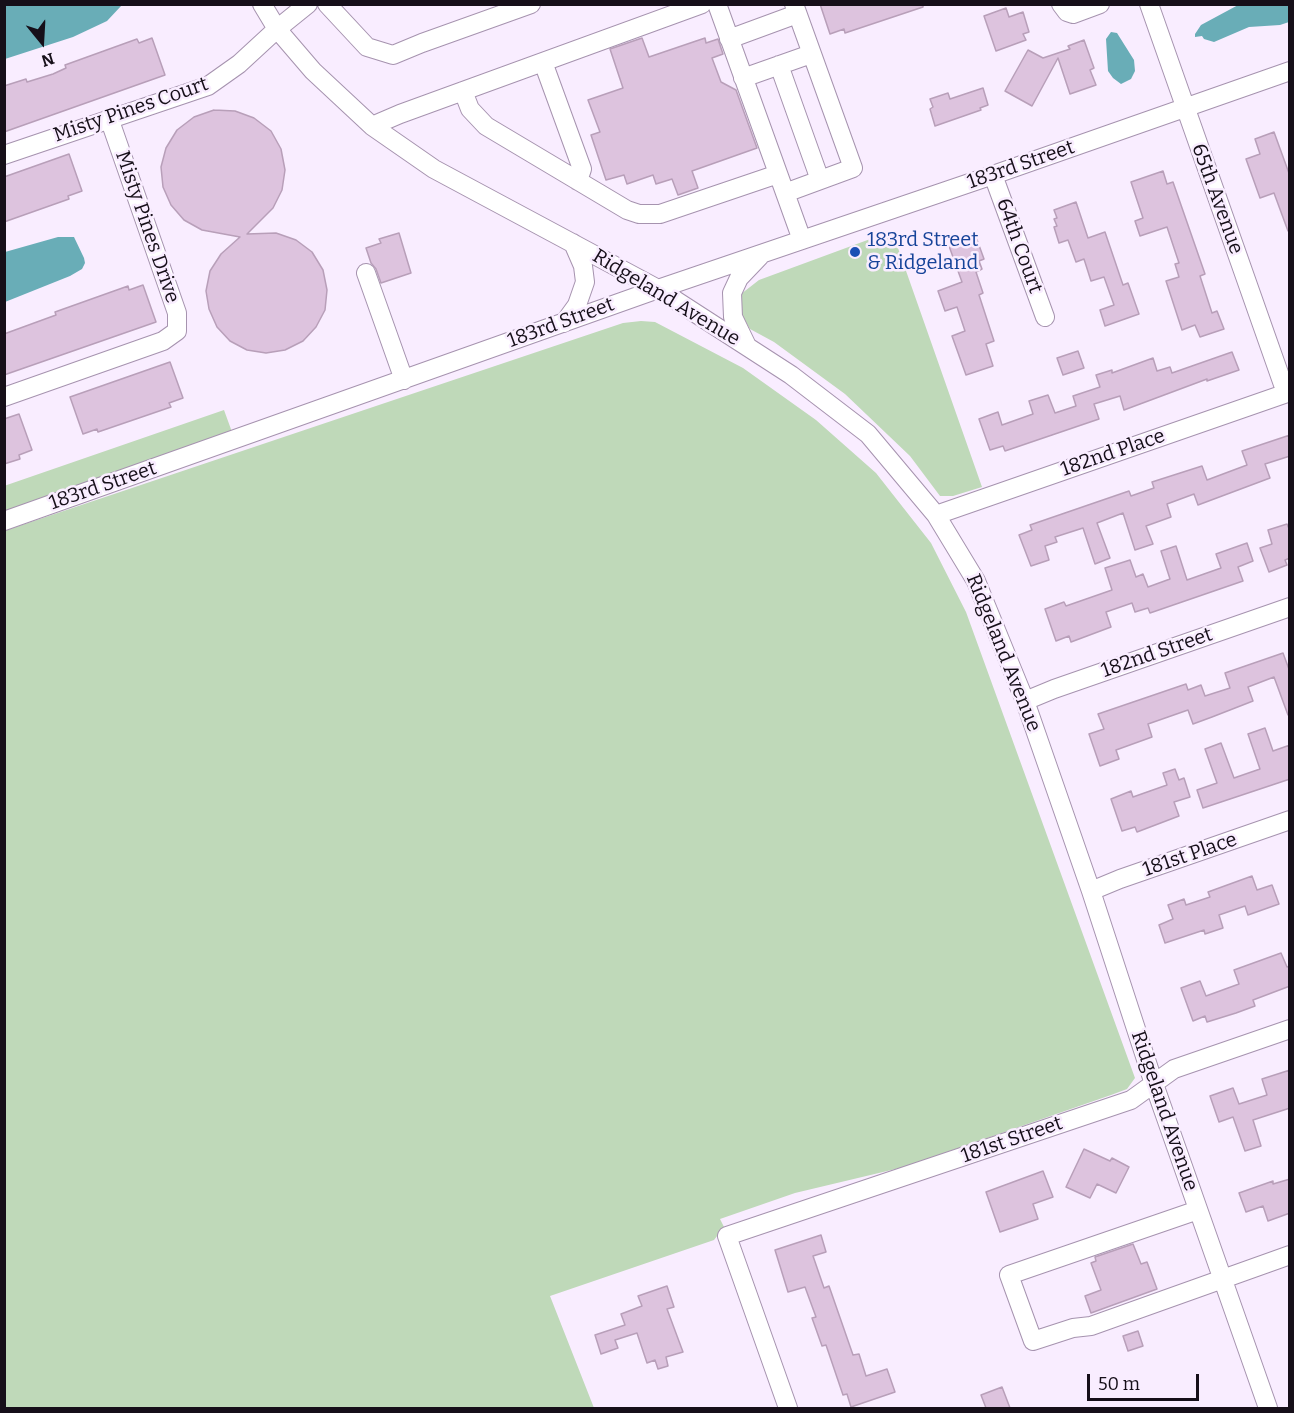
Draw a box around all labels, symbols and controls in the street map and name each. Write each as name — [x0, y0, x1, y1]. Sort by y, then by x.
north arrow — [12, 12, 72, 72]
text: N — [39, 49, 57, 71]
street label: Misty Pines Court — [50, 72, 212, 148]
street label: 183rd Street — [964, 136, 1078, 194]
street label: 65th Avenue — [1186, 140, 1248, 258]
street label: Misty Pines Drive — [110, 148, 184, 306]
street label: 64th Court — [991, 195, 1047, 297]
place label: 183rd Street & Ridgeland — [867, 228, 978, 275]
street label: Ridgeland Avenue — [588, 244, 744, 352]
marker: 183rd Street & Ridgeland — [848, 245, 862, 259]
street label: 183rd Street — [505, 293, 617, 353]
street label: 182nd Place — [1058, 424, 1168, 482]
street label: 183rd Street — [46, 457, 160, 515]
street label: Ridgeland Avenue — [960, 571, 1046, 735]
street label: 182nd Street — [1098, 623, 1216, 683]
street label: 181st Place — [1140, 828, 1240, 882]
street label: Ridgeland Avenue — [1125, 1028, 1203, 1194]
street label: 181st Street — [958, 1111, 1066, 1169]
scale bar — [1090, 1362, 1202, 1400]
text: 50 m — [1098, 1373, 1140, 1395]

